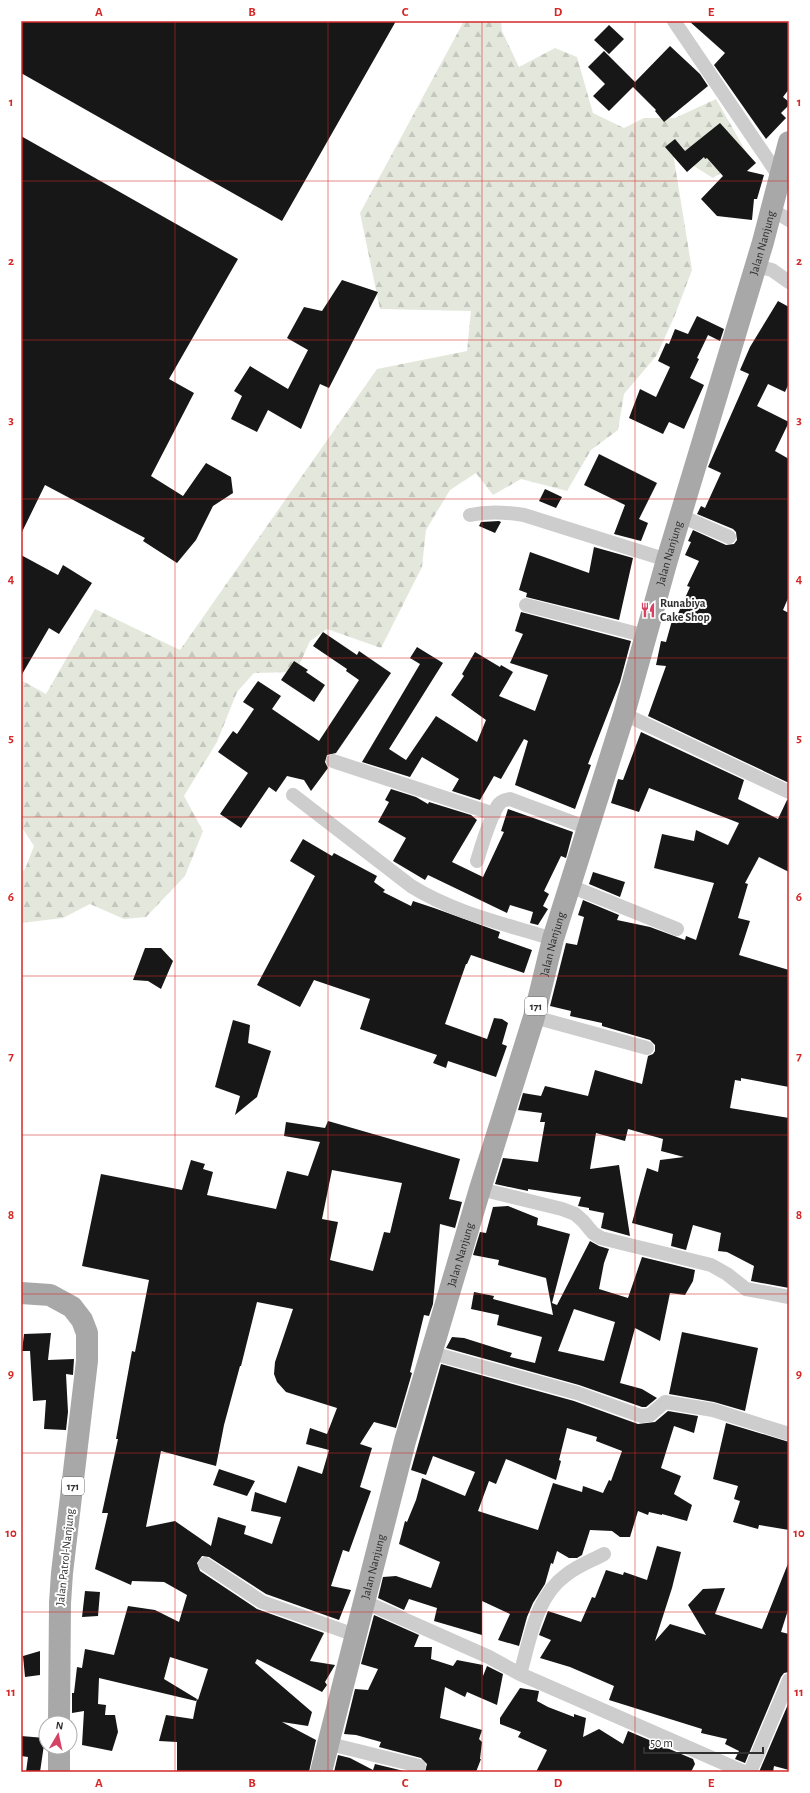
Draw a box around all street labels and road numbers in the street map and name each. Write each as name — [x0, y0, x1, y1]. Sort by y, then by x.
street label: Jalan Nanjung — [747, 209, 777, 276]
street label: Jalan Nanjung — [654, 519, 684, 587]
street label: Jalan Nanjung — [538, 910, 567, 978]
road number: 171 — [525, 997, 547, 1015]
street label: Jalan Nanjung — [445, 1221, 476, 1288]
road number: 171 — [62, 1477, 84, 1495]
street label: Jalan Patrol-Nanjung — [54, 1508, 77, 1606]
street label: Jalan Nanjung — [359, 1533, 387, 1600]

